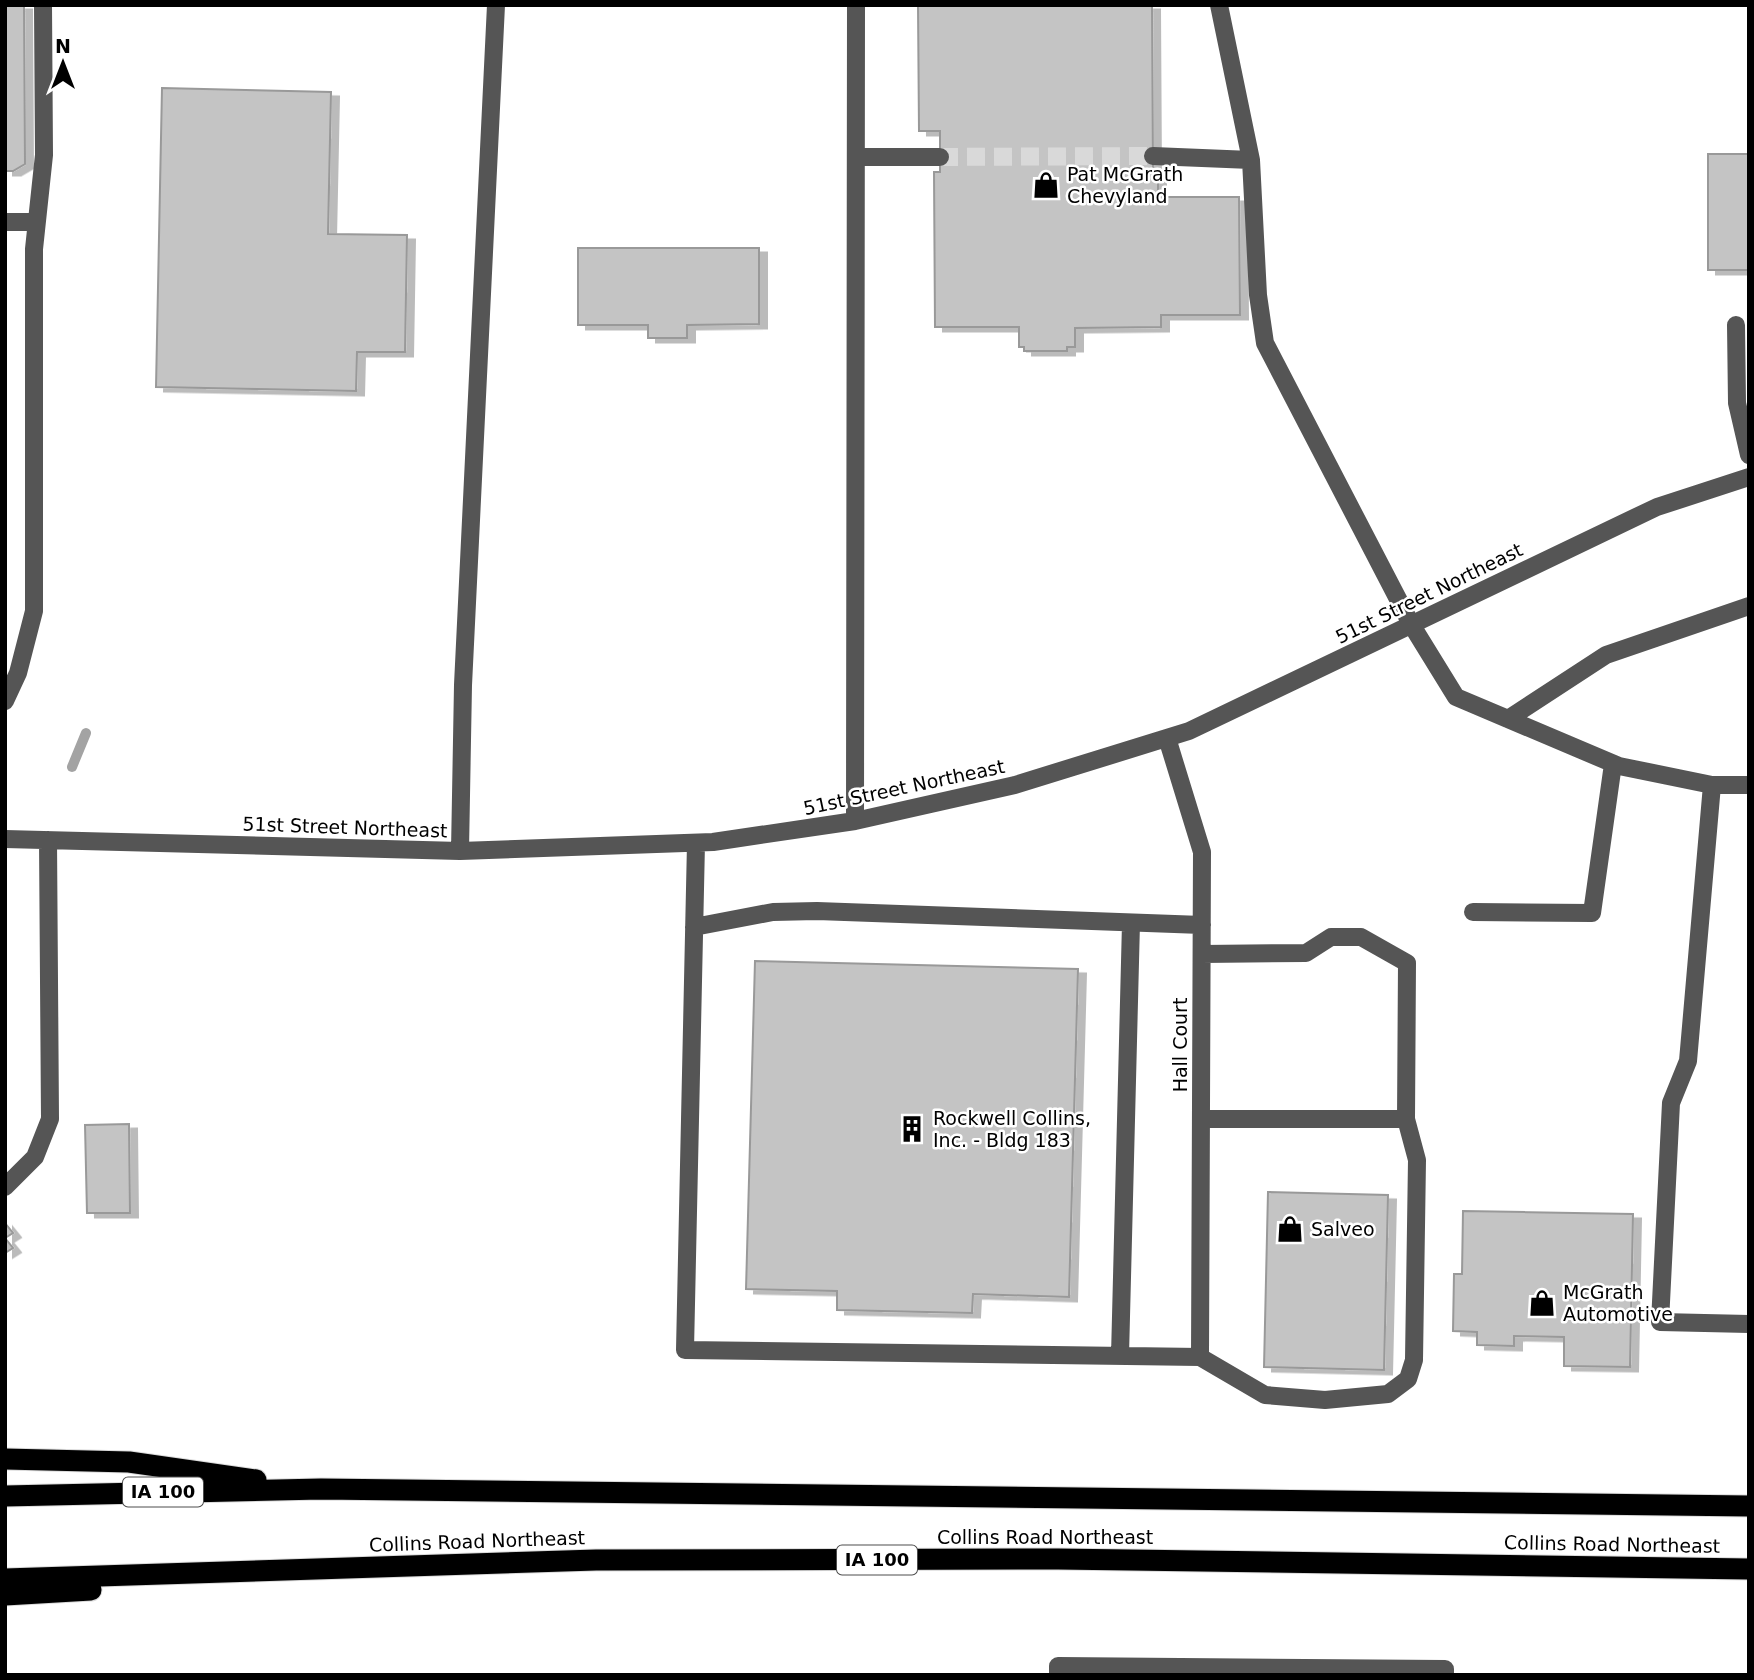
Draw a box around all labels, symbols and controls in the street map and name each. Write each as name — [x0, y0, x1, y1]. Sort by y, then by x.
north arrow — [28, 28, 98, 98]
text: N — [55, 35, 71, 57]
place label: Pat McGrath Chevyland — [1067, 163, 1183, 207]
shop icon: Pat McGrath Chevyland — [1031, 170, 1061, 200]
street label: 51st Street Northeast — [1332, 538, 1526, 648]
street label: 51st Street Northeast — [801, 755, 1007, 819]
street label: 51st Street Northeast — [242, 812, 448, 842]
street label: Hall Court — [1169, 998, 1191, 1092]
place label: Rockwell Collins, Inc. - Bldg 183 — [933, 1107, 1091, 1151]
building icon: Rockwell Collins, Inc. - Bldg 183 — [897, 1114, 927, 1144]
shop icon: Salveo — [1275, 1214, 1305, 1244]
place label: Salveo — [1311, 1218, 1375, 1240]
place label: McGrath Automotive — [1563, 1281, 1673, 1325]
shop icon: McGrath Automotive — [1527, 1288, 1557, 1318]
road number: IA 100 — [123, 1478, 203, 1506]
street label: Collins Road Northeast — [369, 1526, 585, 1556]
street label: Collins Road Northeast — [937, 1526, 1153, 1548]
street label: Collins Road Northeast — [1504, 1531, 1720, 1557]
road number: IA 100 — [837, 1546, 917, 1574]

